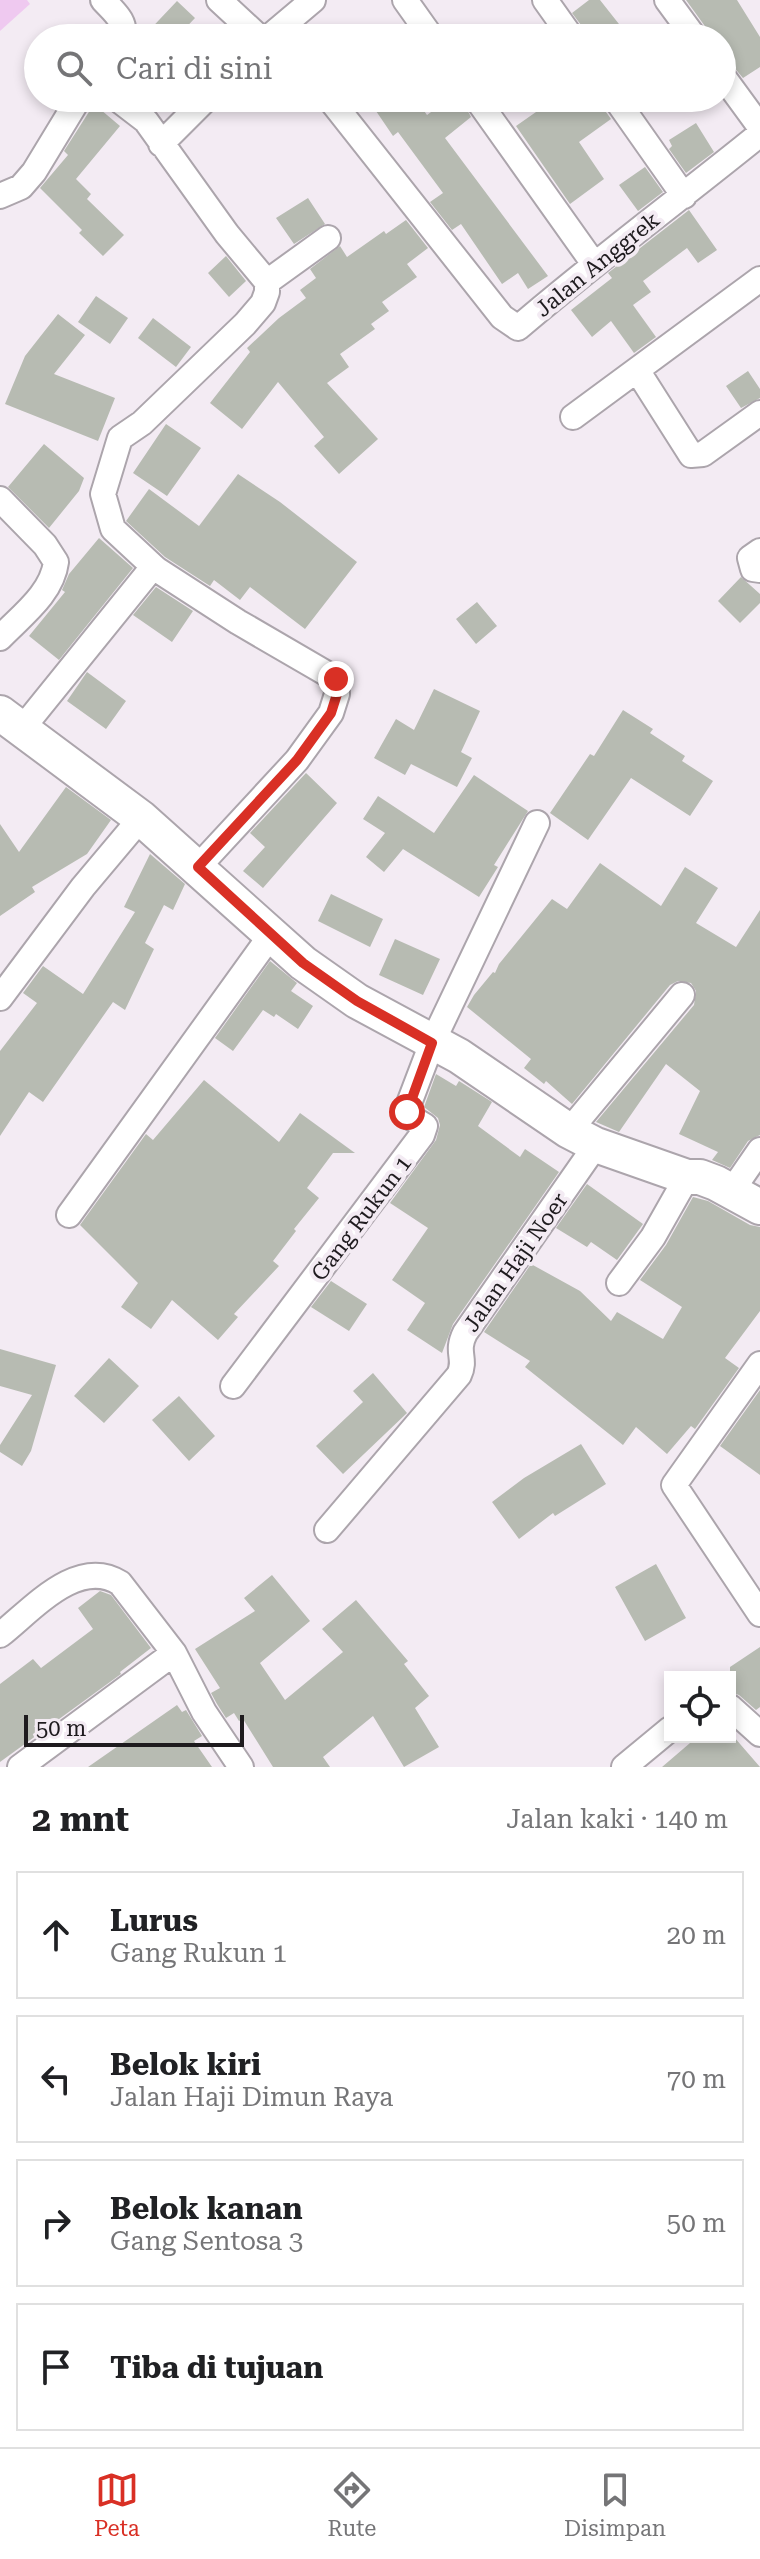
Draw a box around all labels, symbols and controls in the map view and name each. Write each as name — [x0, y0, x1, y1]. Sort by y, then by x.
search box — [24, 24, 736, 112]
icon: search — [52, 46, 96, 90]
text: Cari di sini — [116, 51, 272, 86]
street label: Jalan Anggrek — [531, 207, 664, 322]
route end — [318, 661, 354, 697]
route start — [389, 1094, 425, 1130]
street label: Gang Rukun 1 — [306, 1151, 416, 1286]
street label: Jalan Haji Noer — [458, 1188, 573, 1336]
map controls — [664, 1671, 736, 1743]
button: locate — [664, 1671, 736, 1743]
scale bar — [24, 1711, 244, 1747]
text: 50 m — [36, 1716, 86, 1741]
text: 2 mnt — [32, 1799, 129, 1839]
text: Jalan kaki · 140 m — [506, 1804, 728, 1834]
text: Lurus — [110, 1903, 198, 1938]
icon: ahead — [34, 1913, 78, 1957]
text: 20 m — [667, 1920, 726, 1950]
text: Gang Rukun 1 — [110, 1938, 287, 1968]
text: Belok kiri — [110, 2047, 261, 2082]
icon: left — [34, 2057, 78, 2101]
text: 70 m — [667, 2064, 726, 2094]
text: Jalan Haji Dimun Raya — [110, 2082, 393, 2112]
text: Belok kanan — [110, 2191, 303, 2226]
icon: right — [34, 2201, 78, 2245]
text: 50 m — [667, 2208, 726, 2238]
text: Gang Sentosa 3 — [110, 2226, 303, 2256]
icon: arrive — [34, 2345, 78, 2389]
text: Tiba di tujuan — [110, 2350, 323, 2385]
tab: Peta — [94, 2468, 140, 2541]
tab: Rute — [328, 2468, 376, 2541]
tab: Disimpan — [564, 2468, 666, 2541]

